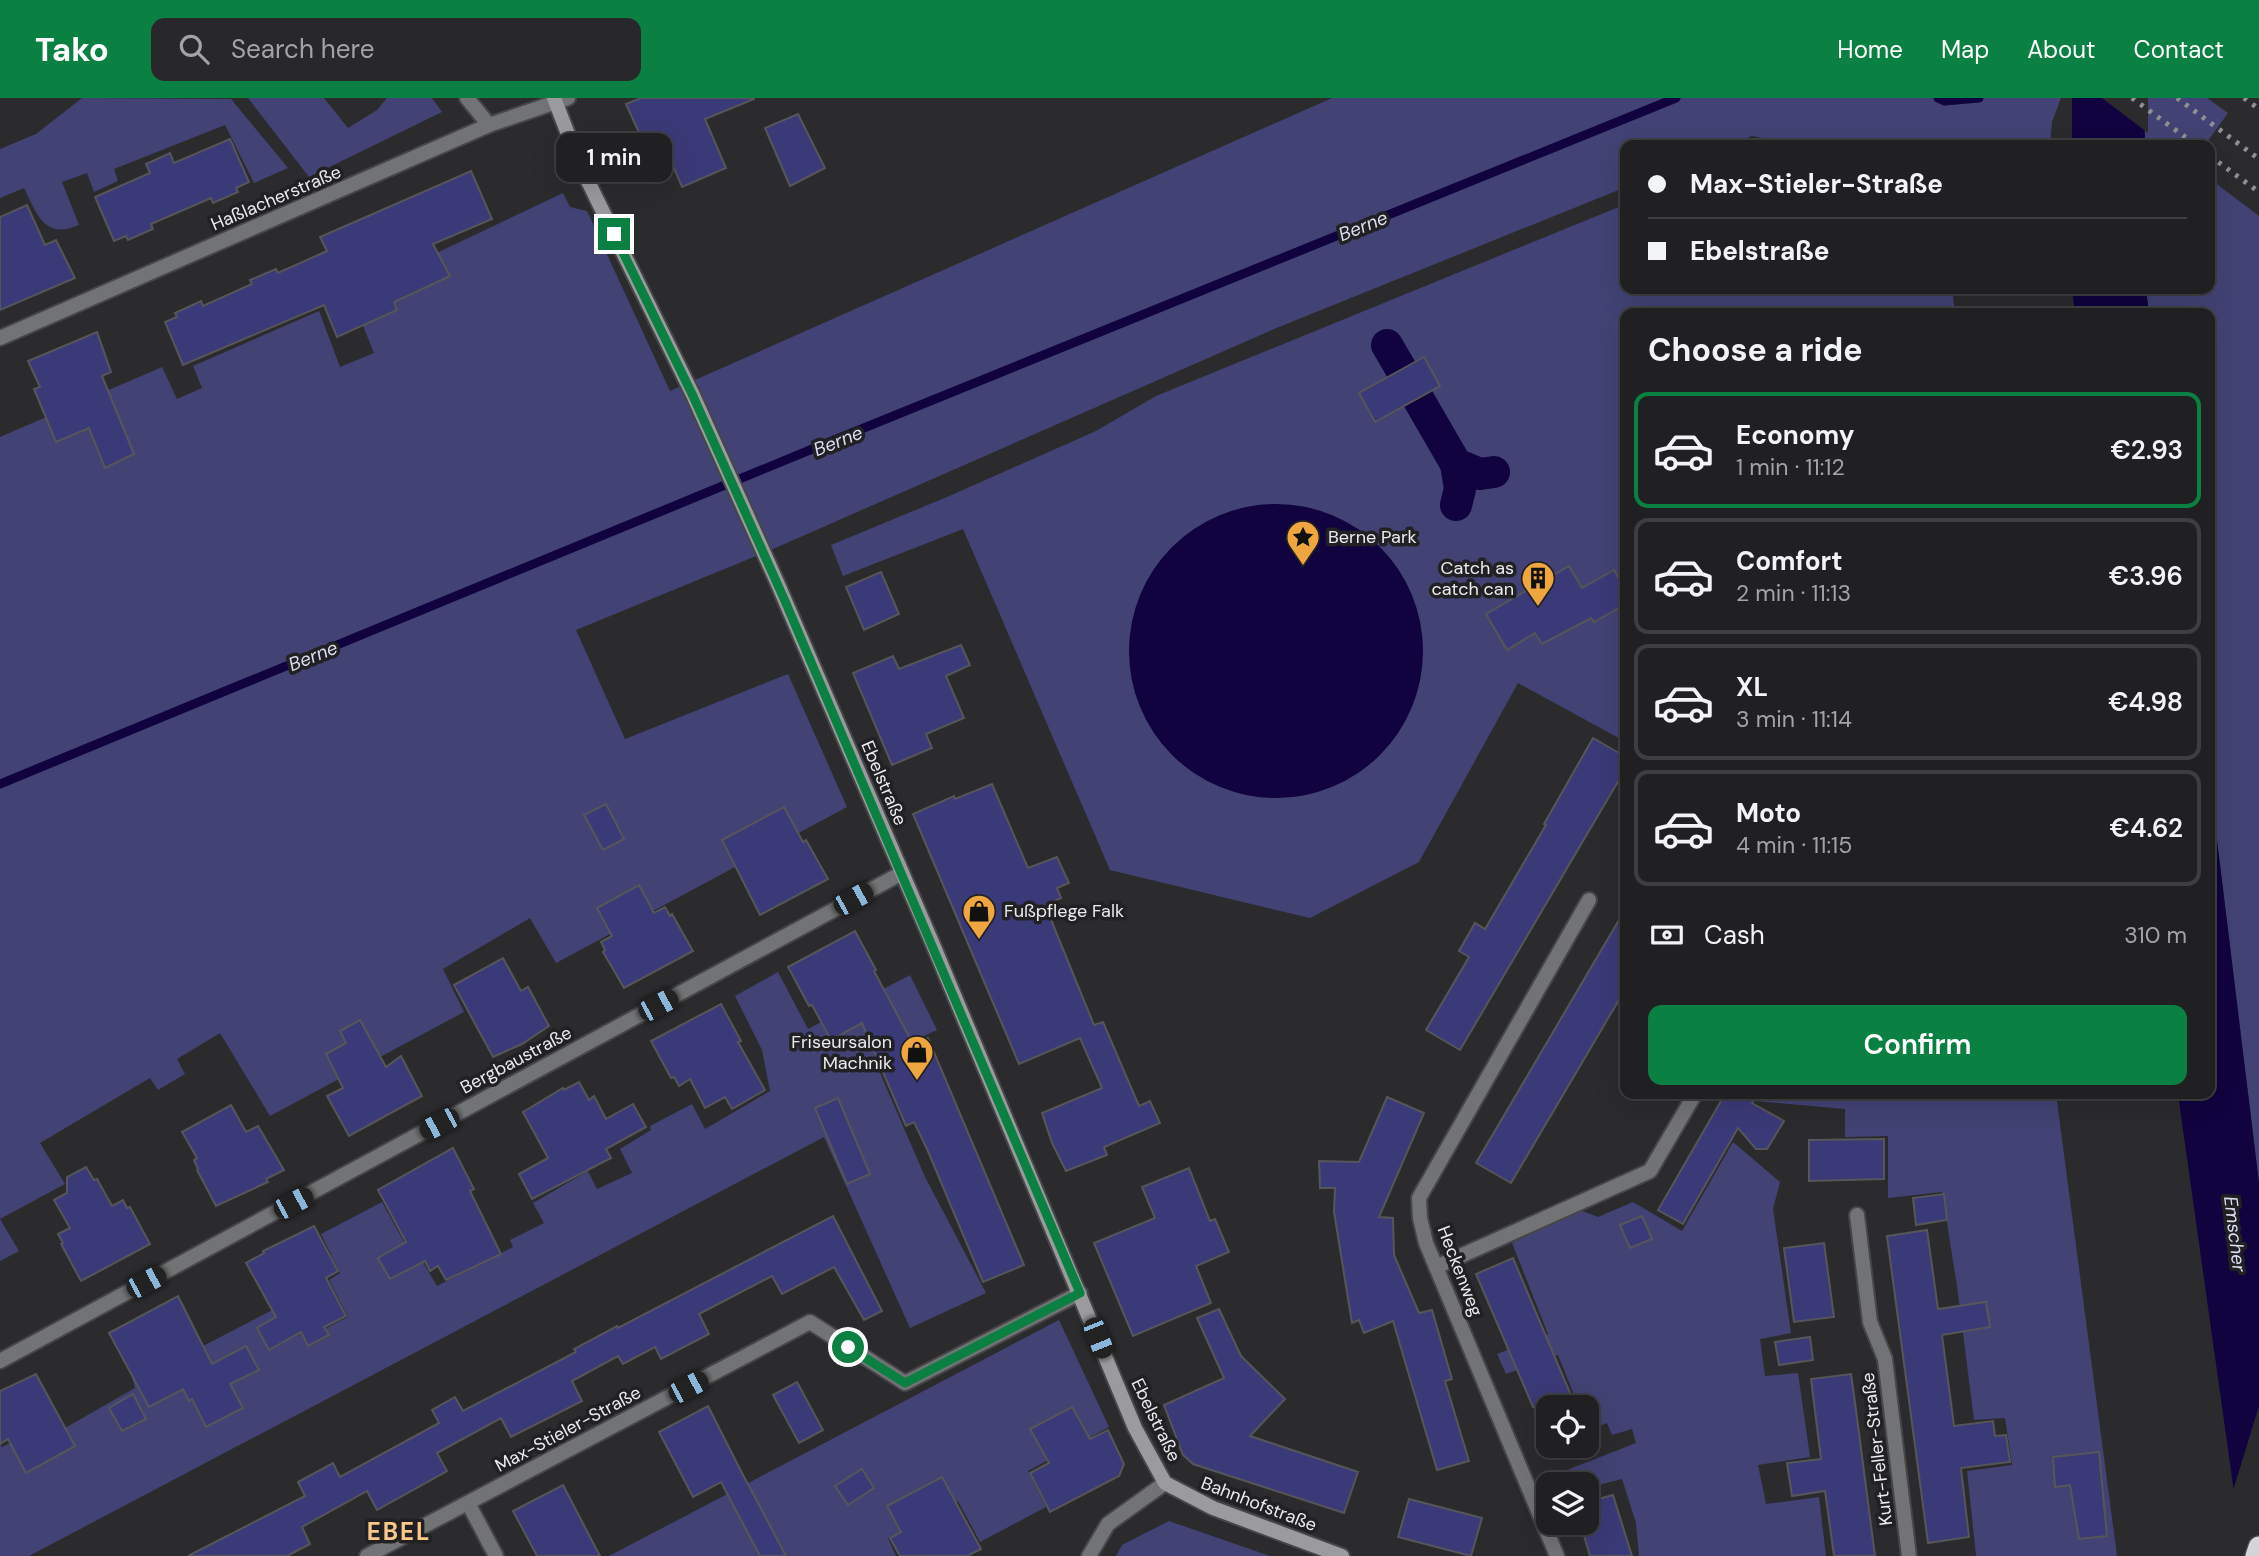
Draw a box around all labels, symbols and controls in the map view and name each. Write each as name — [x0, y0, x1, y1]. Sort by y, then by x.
search box — [151, 18, 641, 81]
text: Tako — [35, 28, 109, 71]
icon: search — [175, 30, 213, 68]
text: Search here — [231, 32, 374, 66]
text: Home — [1837, 34, 1903, 65]
text: Map — [1941, 34, 1989, 65]
text: About — [2027, 34, 2096, 65]
text: Contact — [2134, 34, 2224, 65]
callout: 1 min — [556, 132, 672, 181]
text: 1 min — [587, 142, 641, 172]
street label: Haßlacherstraße — [207, 160, 345, 236]
text: Max-Stieler-Straße — [1690, 167, 1943, 201]
water label: Berne — [1335, 205, 1392, 247]
route end — [598, 218, 630, 250]
text: Ebelstraße — [1690, 234, 1829, 268]
text: Choose a ride — [1648, 329, 1863, 371]
text: Economy — [1736, 418, 1854, 452]
icon: car — [1652, 419, 1715, 482]
water label: Berne — [810, 420, 867, 462]
text: €2.93 — [2110, 433, 2183, 467]
text: 1 min · 11:12 — [1736, 452, 1845, 482]
place icon: Berne Park — [1284, 518, 1322, 567]
place label: Berne Park — [1328, 525, 1417, 549]
text: Comfort — [1736, 544, 1842, 578]
icon: car — [1652, 545, 1715, 608]
place label: Catch as catch can — [1432, 556, 1514, 601]
building icon: Catch as catch can — [1519, 559, 1557, 608]
text: €3.96 — [2109, 559, 2183, 593]
text: 2 min · 11:13 — [1736, 578, 1851, 608]
water label: Berne — [285, 635, 342, 677]
text: XL — [1736, 670, 1768, 704]
icon: car — [1652, 671, 1715, 734]
text: €4.98 — [2108, 685, 2183, 719]
text: 3 min · 11:14 — [1736, 704, 1852, 734]
street label: Ebelstraße — [855, 737, 913, 829]
text: Moto — [1736, 796, 1801, 830]
icon: car — [1652, 797, 1715, 860]
text: €4.62 — [2110, 811, 2183, 845]
text: 4 min · 11:15 — [1736, 830, 1852, 860]
car — [830, 880, 877, 918]
shop icon: Fußpflege Falk — [960, 892, 998, 941]
place label: Fußpflege Falk — [1004, 899, 1124, 923]
icon: cash — [1648, 916, 1686, 954]
text: Cash — [1704, 918, 1765, 952]
text: 310 m — [2124, 920, 2187, 950]
car — [635, 986, 682, 1024]
button: Confirm — [1648, 1005, 2187, 1085]
street label: Bergbaustraße — [456, 1021, 576, 1099]
place label: Friseursalon Machnik — [791, 1030, 892, 1075]
shop icon: Friseursalon Machnik — [898, 1033, 936, 1082]
car — [416, 1105, 463, 1143]
car — [270, 1184, 317, 1222]
water label: Emscher — [2218, 1195, 2252, 1274]
street label: Heckenweg — [1432, 1222, 1488, 1320]
car — [123, 1263, 170, 1301]
car — [1081, 1315, 1116, 1361]
route start — [832, 1331, 864, 1363]
car — [665, 1368, 712, 1406]
street label: Kurt-Feller-Straße — [1856, 1371, 1898, 1527]
street label: Ebelstraße — [1126, 1374, 1186, 1466]
street label: Max-Stieler-Straße — [491, 1380, 645, 1478]
map controls — [1536, 1395, 1599, 1535]
button: locate — [1536, 1395, 1599, 1458]
street label: Bahnhofstraße — [1198, 1471, 1320, 1537]
button: layers — [1536, 1472, 1599, 1535]
district label: EBEL — [367, 1516, 431, 1547]

